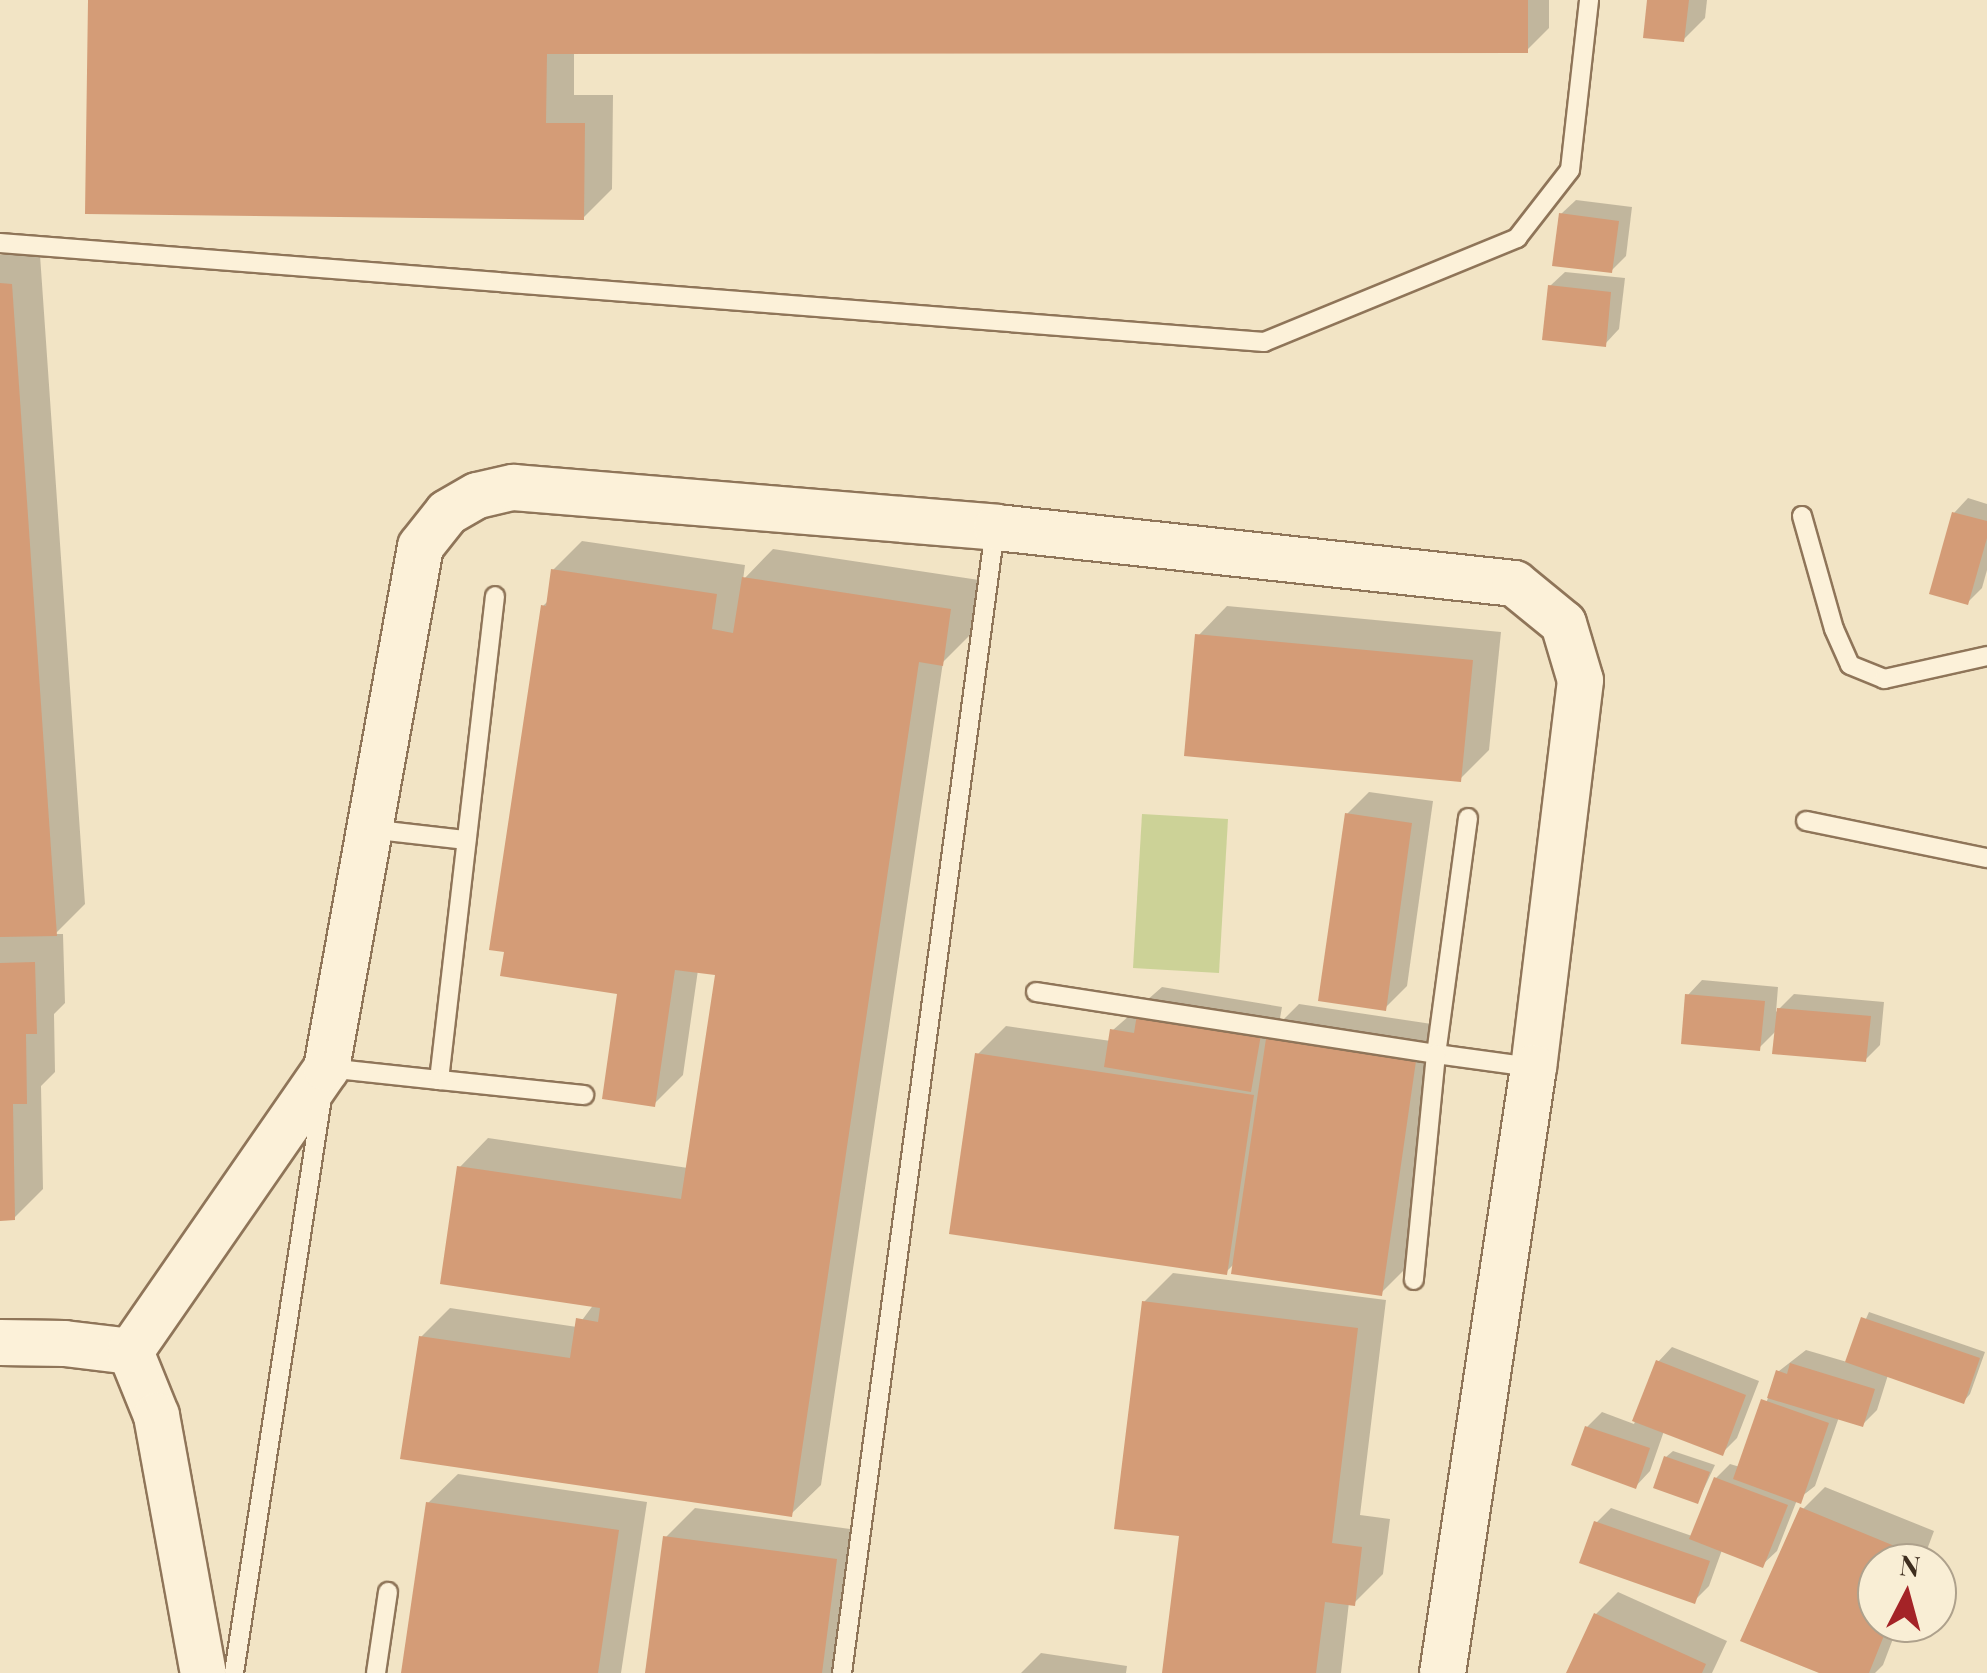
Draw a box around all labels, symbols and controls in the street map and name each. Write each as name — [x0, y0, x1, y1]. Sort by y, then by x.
north arrow — [1857, 1543, 1957, 1643]
text: N — [1898, 1545, 1922, 1584]

